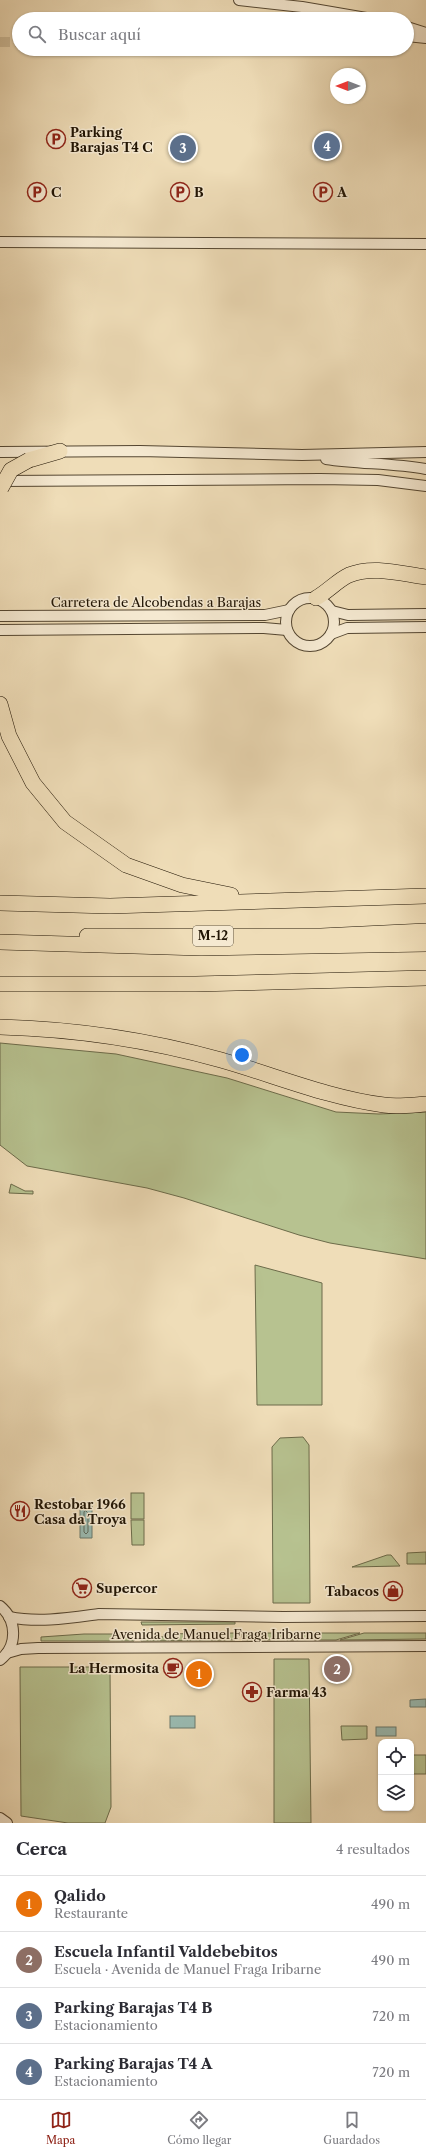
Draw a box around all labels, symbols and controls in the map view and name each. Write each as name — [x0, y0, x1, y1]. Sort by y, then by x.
search box — [12, 12, 414, 56]
icon: search — [26, 23, 48, 45]
text: Buscar aquí — [58, 25, 141, 44]
north arrow — [330, 68, 366, 104]
place label: Parking Barajas T4 C — [70, 124, 153, 155]
parking icon: Parking Barajas T4 C — [45, 128, 67, 150]
pin: 4 — [314, 131, 340, 161]
pin: 3 — [170, 133, 196, 163]
parking icon: C — [26, 181, 48, 203]
parking icon: B — [169, 181, 191, 203]
parking icon: A — [312, 181, 334, 203]
place label: C — [51, 184, 61, 200]
place label: B — [194, 184, 204, 200]
place label: A — [336, 184, 348, 200]
street label: Carretera de Alcobendas a Barajas — [51, 594, 262, 610]
road number: M-12 — [193, 926, 233, 946]
your location — [232, 1045, 252, 1065]
place label: Restobar 1966 Casa da Troya — [34, 1496, 127, 1527]
restaurant icon: Restobar 1966 Casa da Troya — [9, 1500, 31, 1522]
supermarket icon: Supercor — [71, 1577, 93, 1599]
place label: Supercor — [96, 1580, 158, 1596]
shop icon: Tabacos — [382, 1580, 404, 1602]
place label: Tabacos — [325, 1583, 379, 1599]
street label: Avenida de Manuel Fraga Iribarne — [110, 1626, 321, 1642]
pin: 2 — [324, 1654, 350, 1684]
cafe icon: La Hermosita — [162, 1657, 184, 1679]
pin: 1 — [186, 1659, 212, 1689]
place label: La Hermosita — [69, 1660, 159, 1676]
pharmacy icon: Farma 43 — [241, 1681, 263, 1703]
place label: Farma 43 — [266, 1684, 327, 1700]
map controls — [378, 1739, 414, 1811]
button: locate — [378, 1739, 414, 1775]
button: layers — [378, 1775, 414, 1811]
text: Cerca — [16, 1839, 67, 1859]
text: 4 resultados — [336, 1841, 410, 1857]
text: Qalido — [54, 1886, 106, 1905]
text: 1 — [26, 1896, 32, 1912]
text: 490 m — [371, 1896, 410, 1912]
text: Restaurante — [54, 1905, 128, 1921]
text: Escuela Infantil Valdebebitos — [54, 1942, 278, 1961]
text: 2 — [25, 1952, 33, 1968]
text: 490 m — [371, 1952, 410, 1968]
text: Escuela · Avenida de Manuel Fraga Iribarne — [54, 1961, 321, 1977]
text: Parking Barajas T4 B — [54, 1998, 212, 2017]
text: 3 — [25, 2008, 33, 2024]
text: 720 m — [372, 2008, 410, 2024]
text: Estacionamiento — [54, 2017, 158, 2033]
text: Parking Barajas T4 A — [54, 2054, 212, 2073]
text: 4 — [25, 2064, 33, 2080]
text: 720 m — [372, 2064, 410, 2080]
text: Estacionamiento — [54, 2073, 158, 2089]
tab: Mapa — [46, 2109, 75, 2147]
tab: Cómo llegar — [167, 2109, 231, 2147]
tab: Guardados — [323, 2109, 380, 2147]

